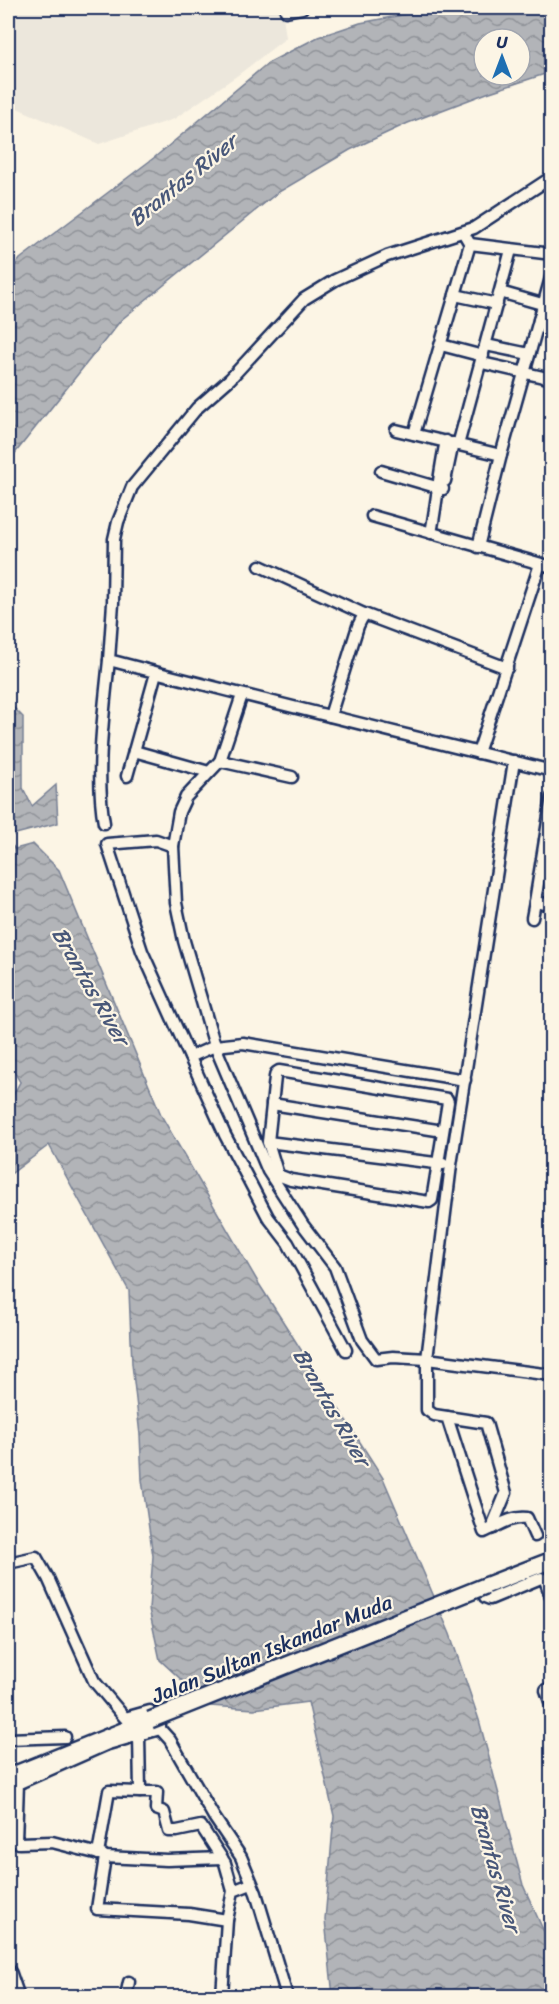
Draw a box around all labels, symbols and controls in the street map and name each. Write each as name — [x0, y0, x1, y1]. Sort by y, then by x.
north arrow — [472, 27, 532, 87]
text: U — [497, 28, 509, 57]
water label: Brantas River — [120, 121, 249, 237]
water label: Brantas River — [41, 919, 143, 1056]
water label: Brantas River — [282, 1340, 384, 1477]
street label: Jalan Sultan Iskandar Muda — [145, 1583, 398, 1715]
water label: Brantas River — [459, 1799, 534, 1940]

